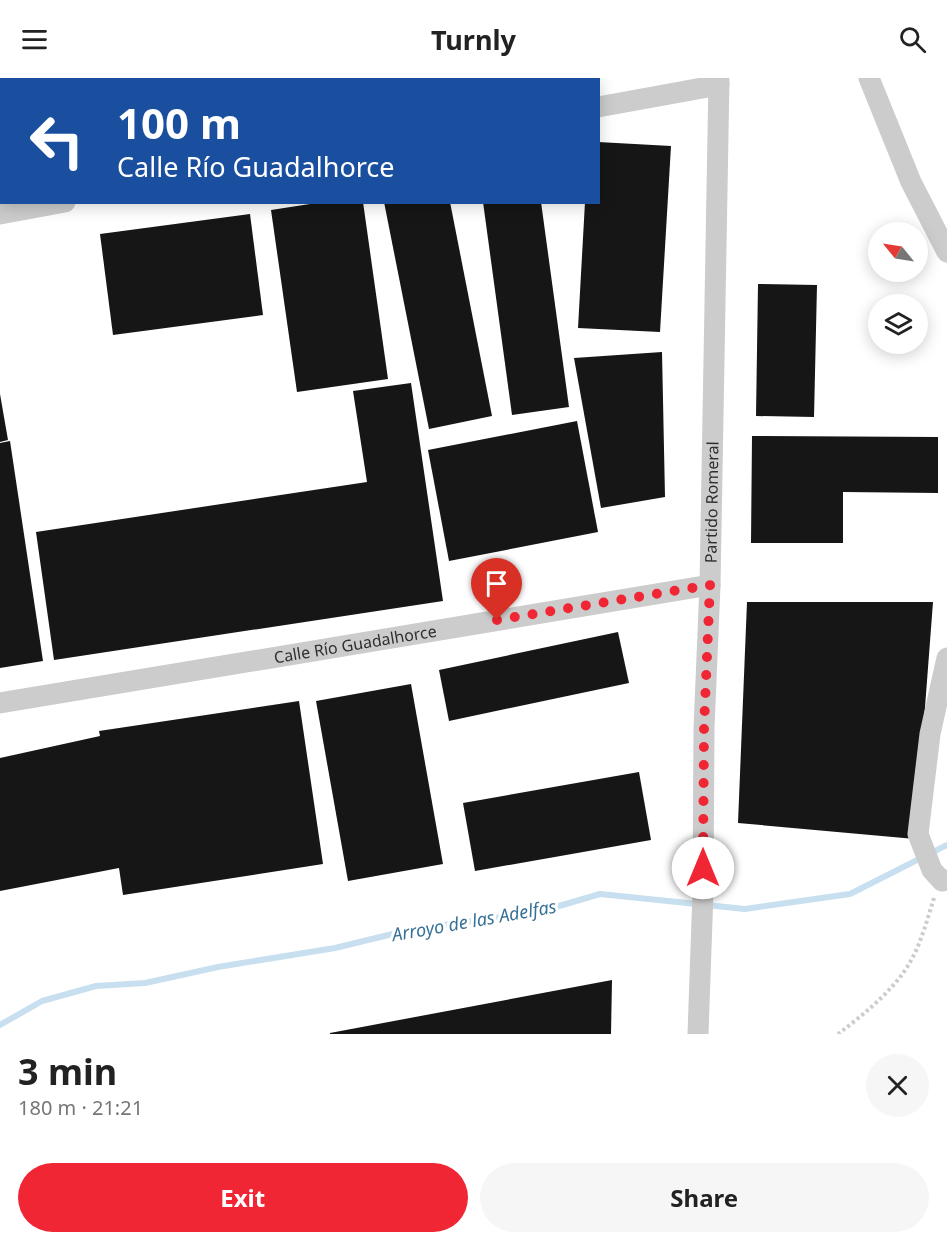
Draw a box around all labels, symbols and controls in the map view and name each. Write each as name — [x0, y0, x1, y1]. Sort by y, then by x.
text: Turnly — [431, 21, 516, 58]
icon: menu — [18, 23, 51, 56]
icon: search — [896, 23, 929, 56]
text: 100 m — [117, 94, 241, 151]
icon: left — [18, 102, 96, 180]
text: Calle Río Guadalhorce — [117, 148, 395, 185]
north arrow — [868, 222, 928, 282]
map controls — [868, 222, 928, 354]
button: layers — [868, 294, 928, 354]
street label: Partido Romeral — [699, 441, 724, 563]
pin — [471, 558, 522, 620]
icon: arrive — [480, 567, 513, 600]
street label: Calle Río Guadalhorce — [272, 620, 438, 668]
position arrow — [671, 836, 735, 900]
water label: Arroyo de las Adelfas — [388, 894, 558, 947]
text: 3 min — [18, 1047, 117, 1096]
button: close — [866, 1054, 929, 1117]
text: 180 m · 21:21 — [18, 1094, 143, 1121]
button: Exit — [18, 1163, 468, 1232]
button: Share — [480, 1163, 929, 1232]

